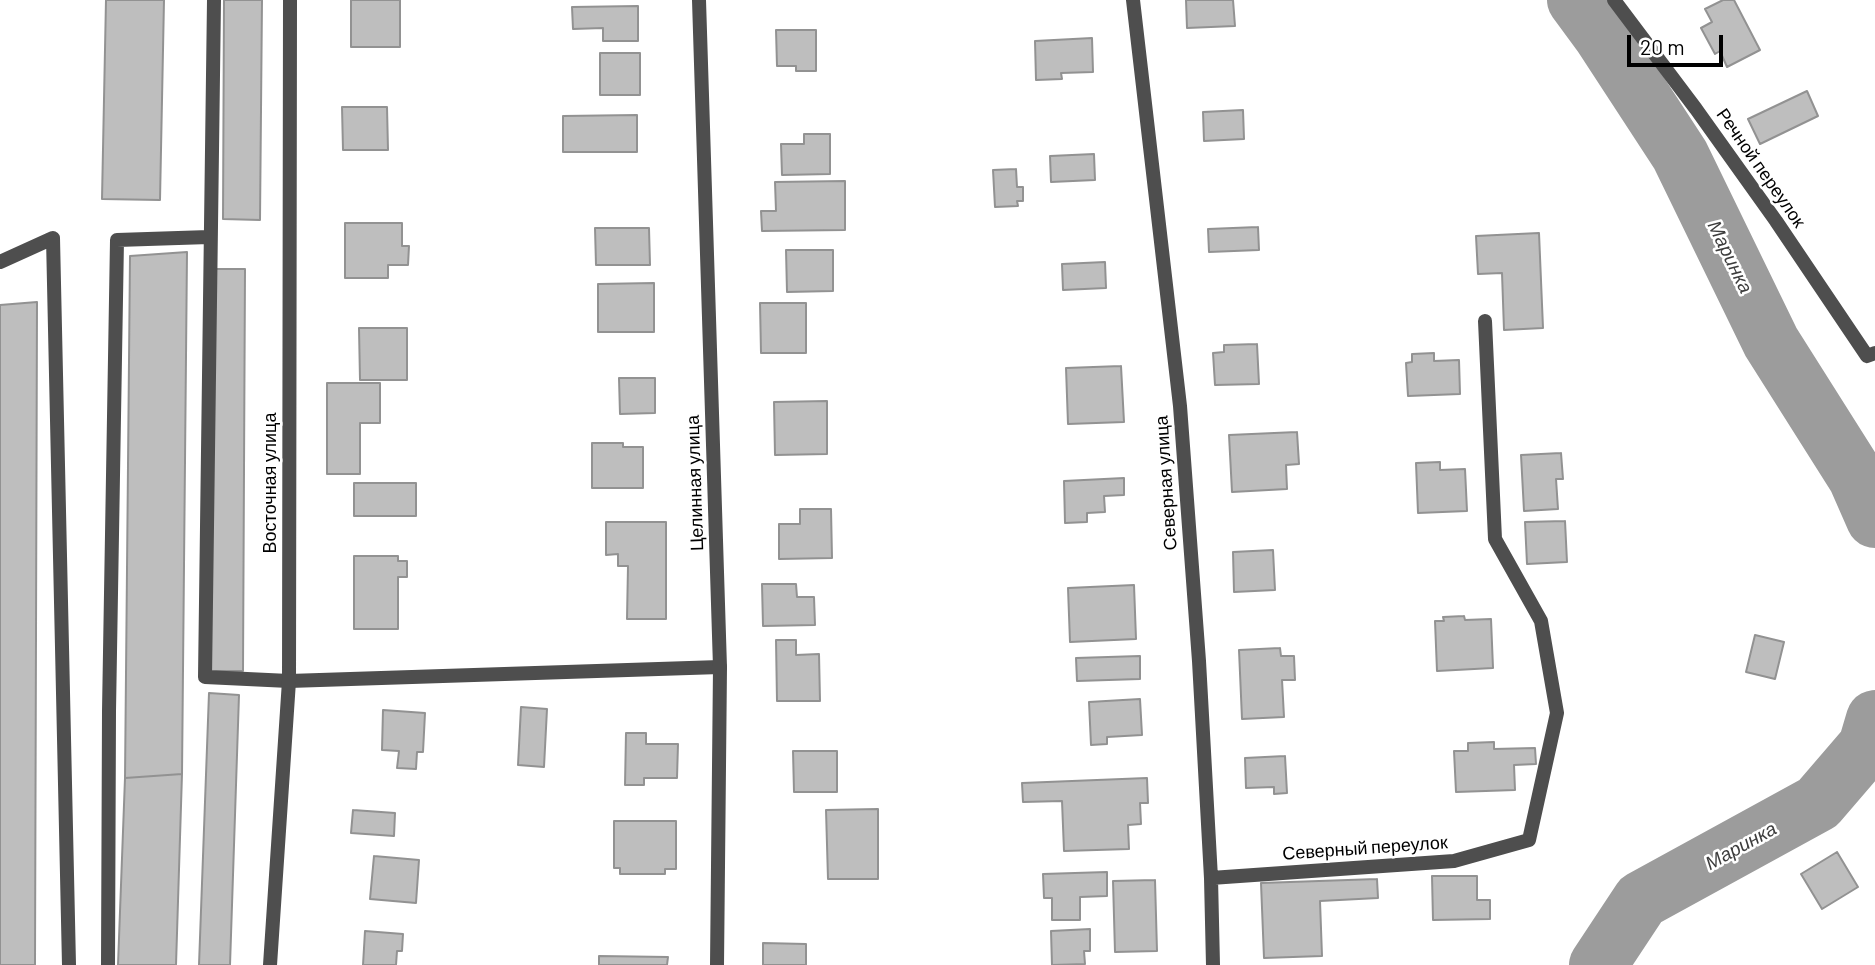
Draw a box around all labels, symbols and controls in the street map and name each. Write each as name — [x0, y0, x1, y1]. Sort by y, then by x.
scale bar — [1630, 21, 1726, 65]
text: 20 m — [1640, 34, 1685, 59]
street label: Речной переулок — [1712, 104, 1810, 232]
water label: Маринка — [1703, 217, 1757, 297]
street label: Восточная улица — [259, 413, 281, 553]
street label: Целинная улица — [682, 415, 708, 551]
street label: Северная улица — [1151, 415, 1181, 551]
water label: Маринка — [1701, 817, 1781, 875]
street label: Северный переулок — [1282, 831, 1448, 865]

